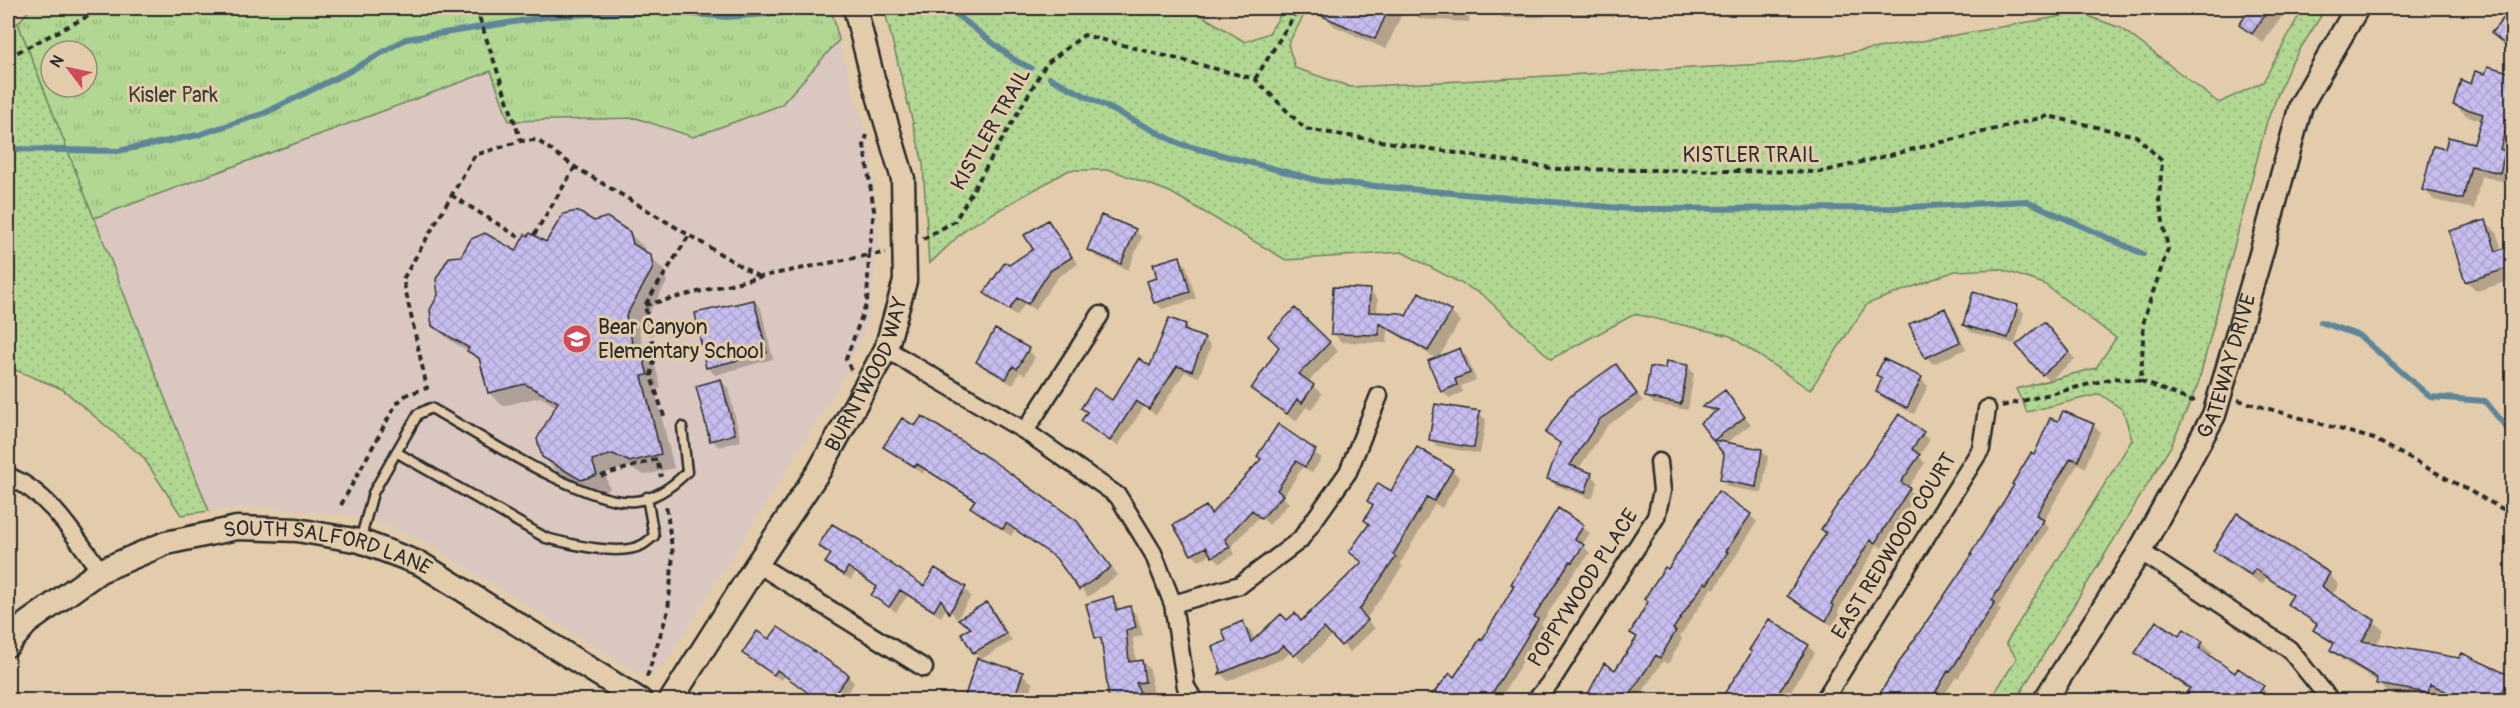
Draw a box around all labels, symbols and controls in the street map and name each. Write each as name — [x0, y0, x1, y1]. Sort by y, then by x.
north arrow — [39, 39, 99, 99]
text: N — [46, 52, 69, 71]
street label: KISTLER TRAIL — [945, 63, 1037, 195]
park label: Kisler Park — [128, 82, 218, 109]
street label: KISTLER TRAIL — [1682, 142, 1820, 169]
street label: GATEWAY DRIVE — [2190, 291, 2262, 443]
street label: BURNTWOOD WAY — [819, 294, 913, 456]
place label: Bear Canyon Elementary School — [598, 314, 764, 365]
school or university icon: Bear Canyon Elementary School — [561, 323, 593, 355]
street label: EAST REDWOOD COURT — [1826, 447, 1963, 644]
street label: POPPYWOOD PLACE — [1522, 504, 1644, 672]
street label: SOUTH SALFORD LANE — [221, 514, 437, 581]

